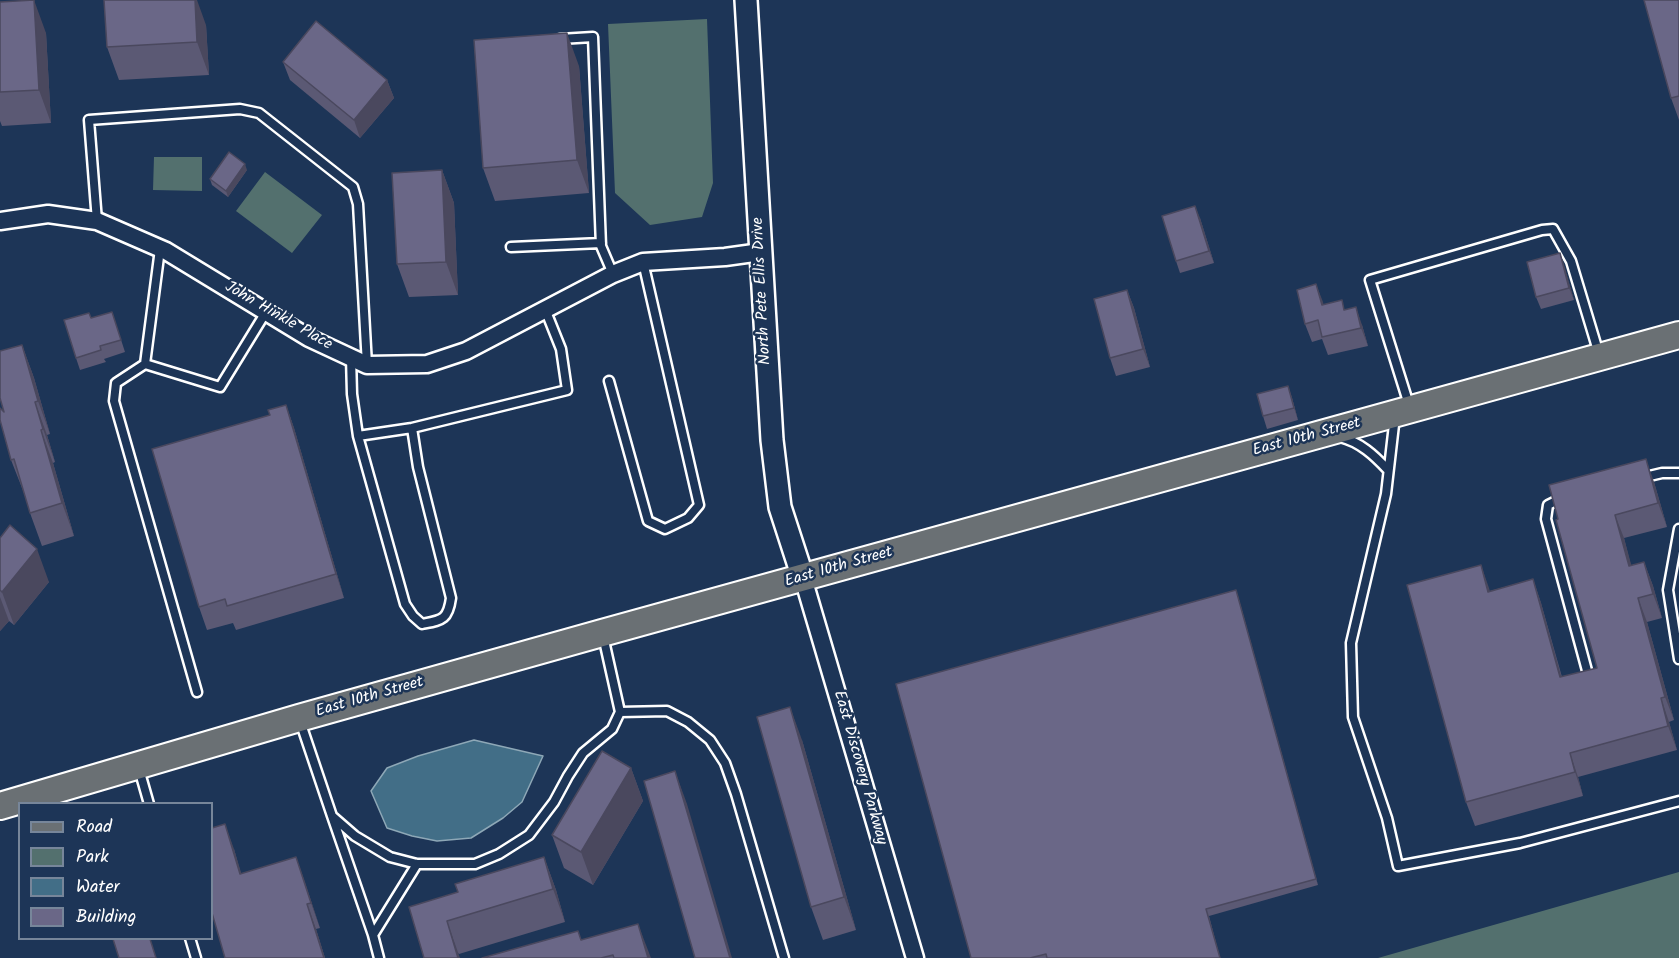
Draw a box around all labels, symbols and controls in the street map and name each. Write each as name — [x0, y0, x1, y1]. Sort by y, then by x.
street label: North Pete Ellis Drive — [750, 217, 776, 365]
street label: John Hinkle Place — [221, 278, 335, 356]
street label: East 10th Street — [1251, 414, 1363, 462]
street label: East 10th Street — [783, 543, 895, 593]
street label: East 10th Street — [314, 673, 426, 723]
street label: East Discovery Parkway — [828, 689, 890, 847]
legend — [18, 802, 213, 940]
text: Road — [76, 813, 112, 842]
text: Park — [76, 843, 109, 872]
text: Water — [76, 873, 120, 902]
text: Building — [76, 903, 136, 932]

